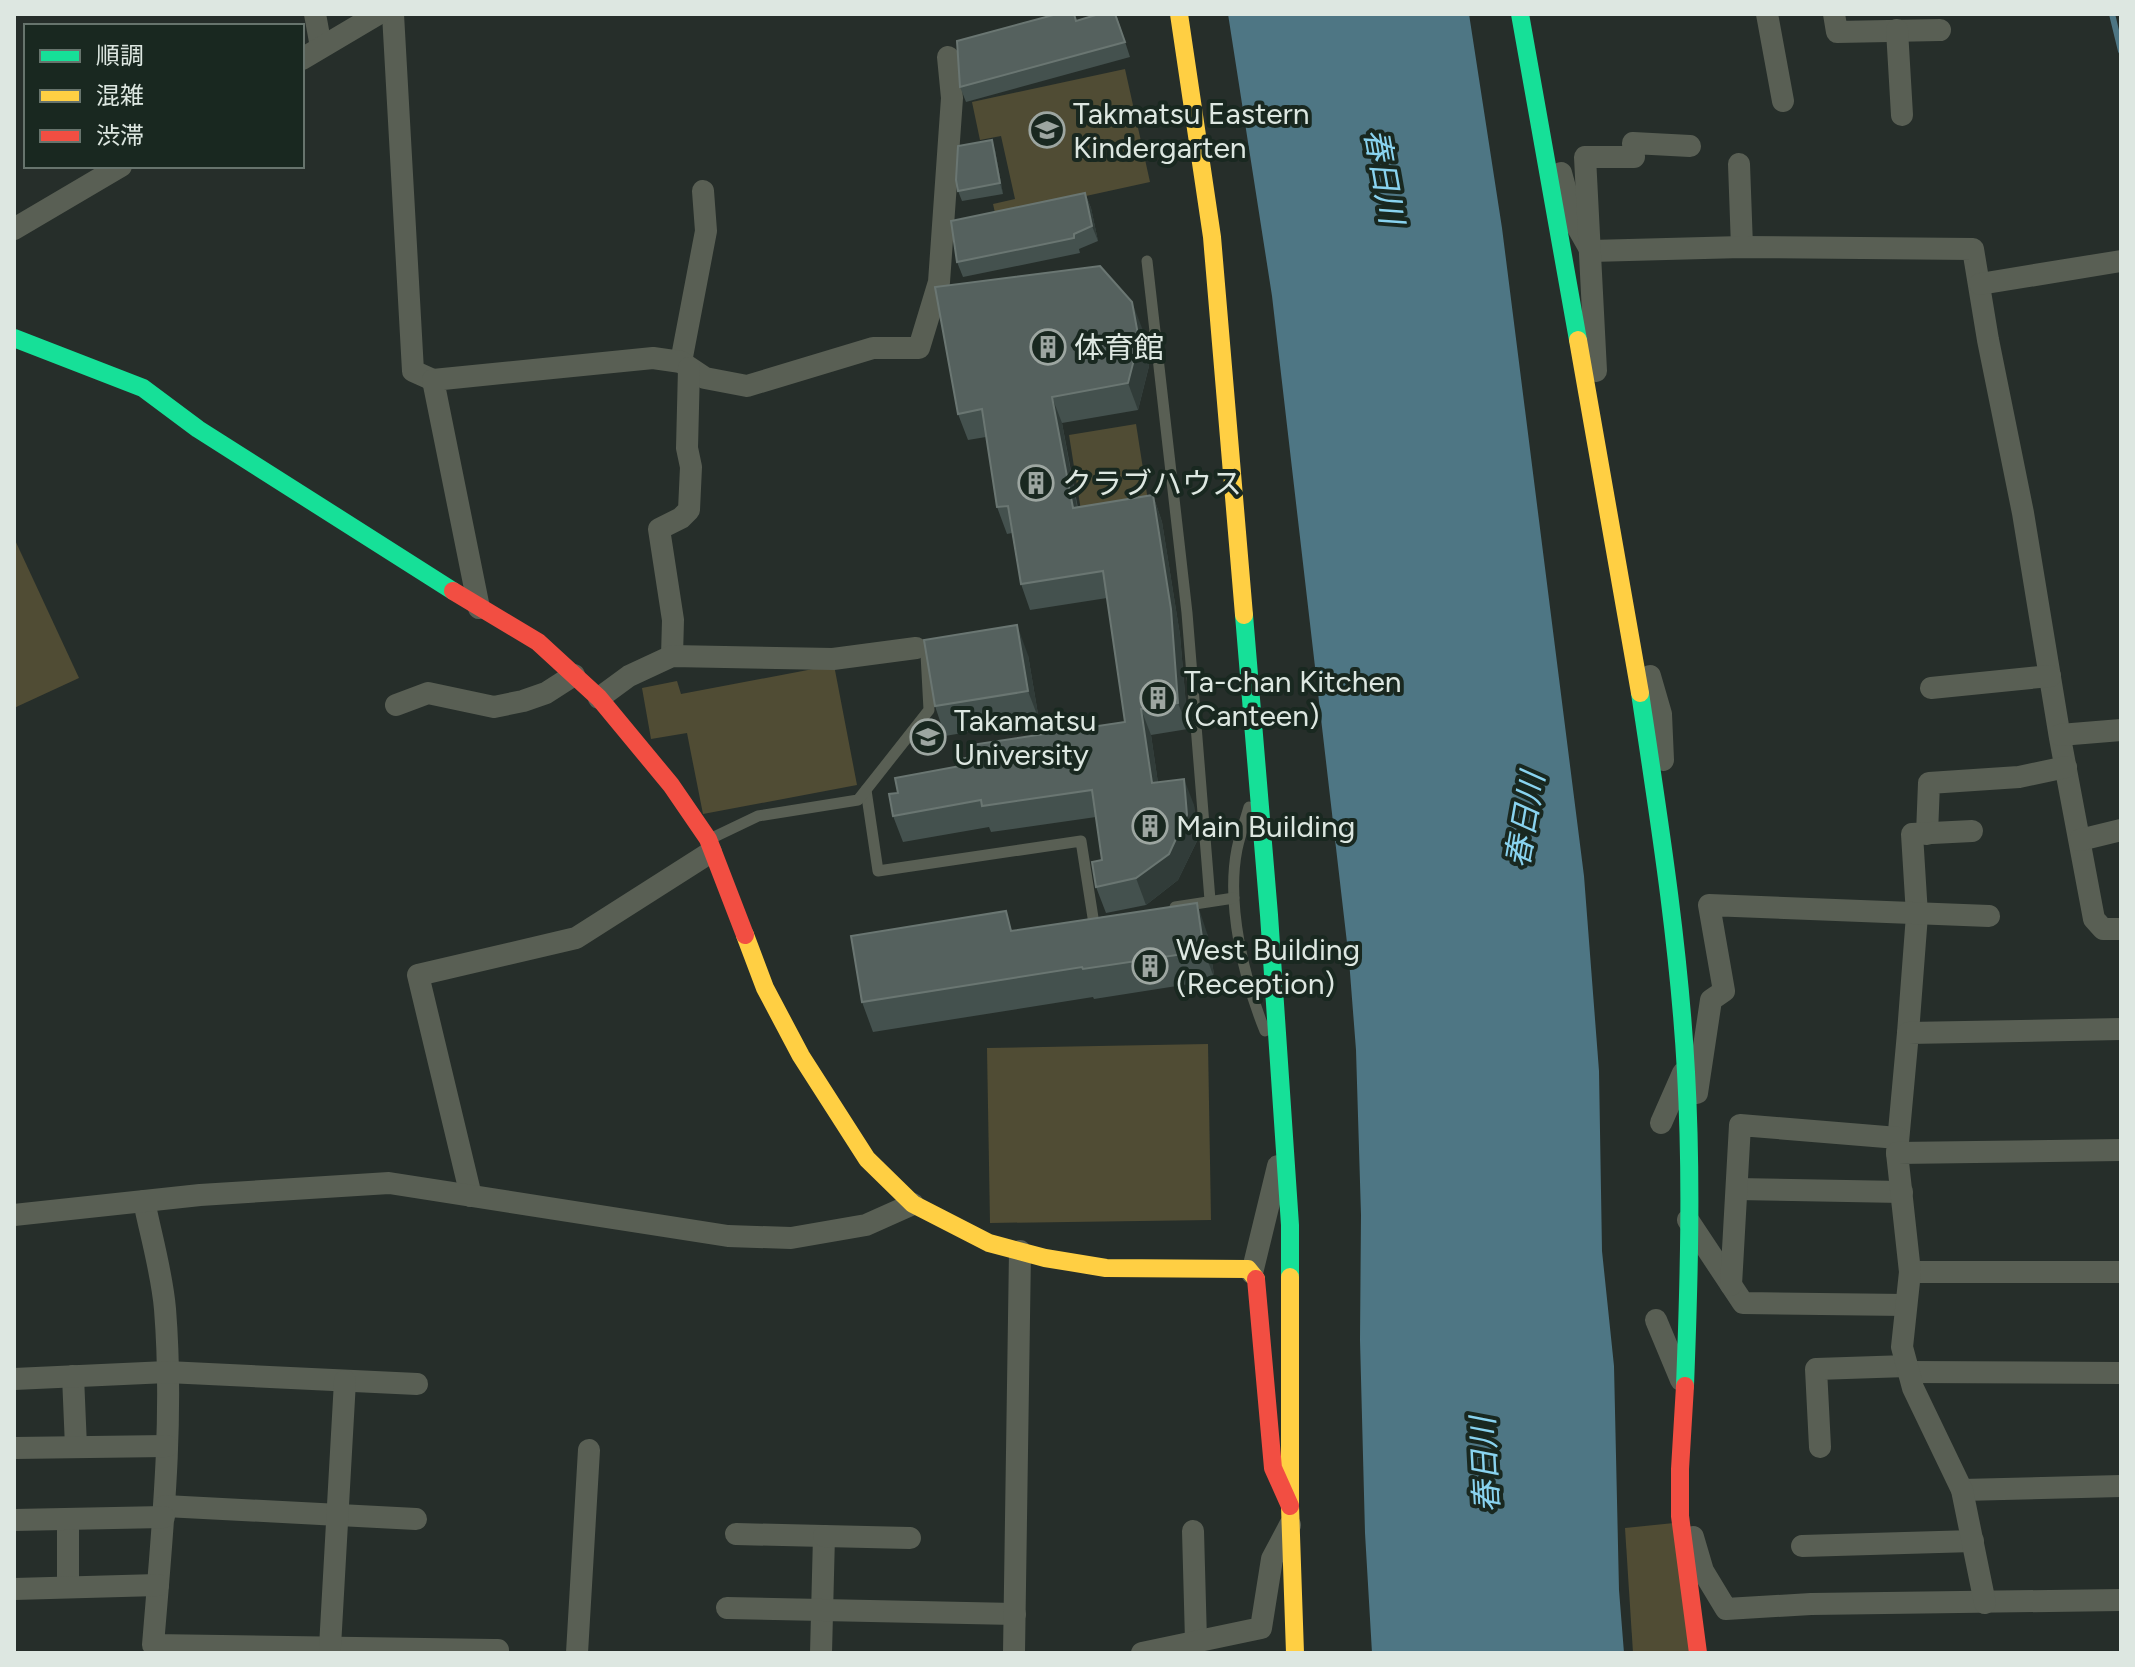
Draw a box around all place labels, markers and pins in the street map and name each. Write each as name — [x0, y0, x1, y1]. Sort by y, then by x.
place label: Takmatsu Eastern Kindergarten — [1073, 95, 1309, 166]
school or university icon: Takmatsu Eastern Kindergarten — [1028, 111, 1066, 149]
building icon: 体育館 — [1029, 328, 1067, 366]
place label: 体育館 — [1074, 329, 1164, 366]
building icon: クラブハウス — [1017, 464, 1055, 502]
place label: クラブハウス — [1062, 465, 1242, 502]
place label: Ta-chan Kitchen (Canteen) — [1184, 663, 1402, 734]
building icon: Ta-chan Kitchen (Canteen) — [1139, 679, 1177, 717]
place label: Takamatsu University — [954, 702, 1096, 773]
school or university icon: Takamatsu University — [909, 718, 947, 756]
building icon: Main Building — [1131, 807, 1169, 845]
place label: Main Building — [1176, 808, 1355, 845]
place label: West Building (Reception) — [1176, 931, 1360, 1002]
building icon: West Building (Reception) — [1131, 947, 1169, 985]

